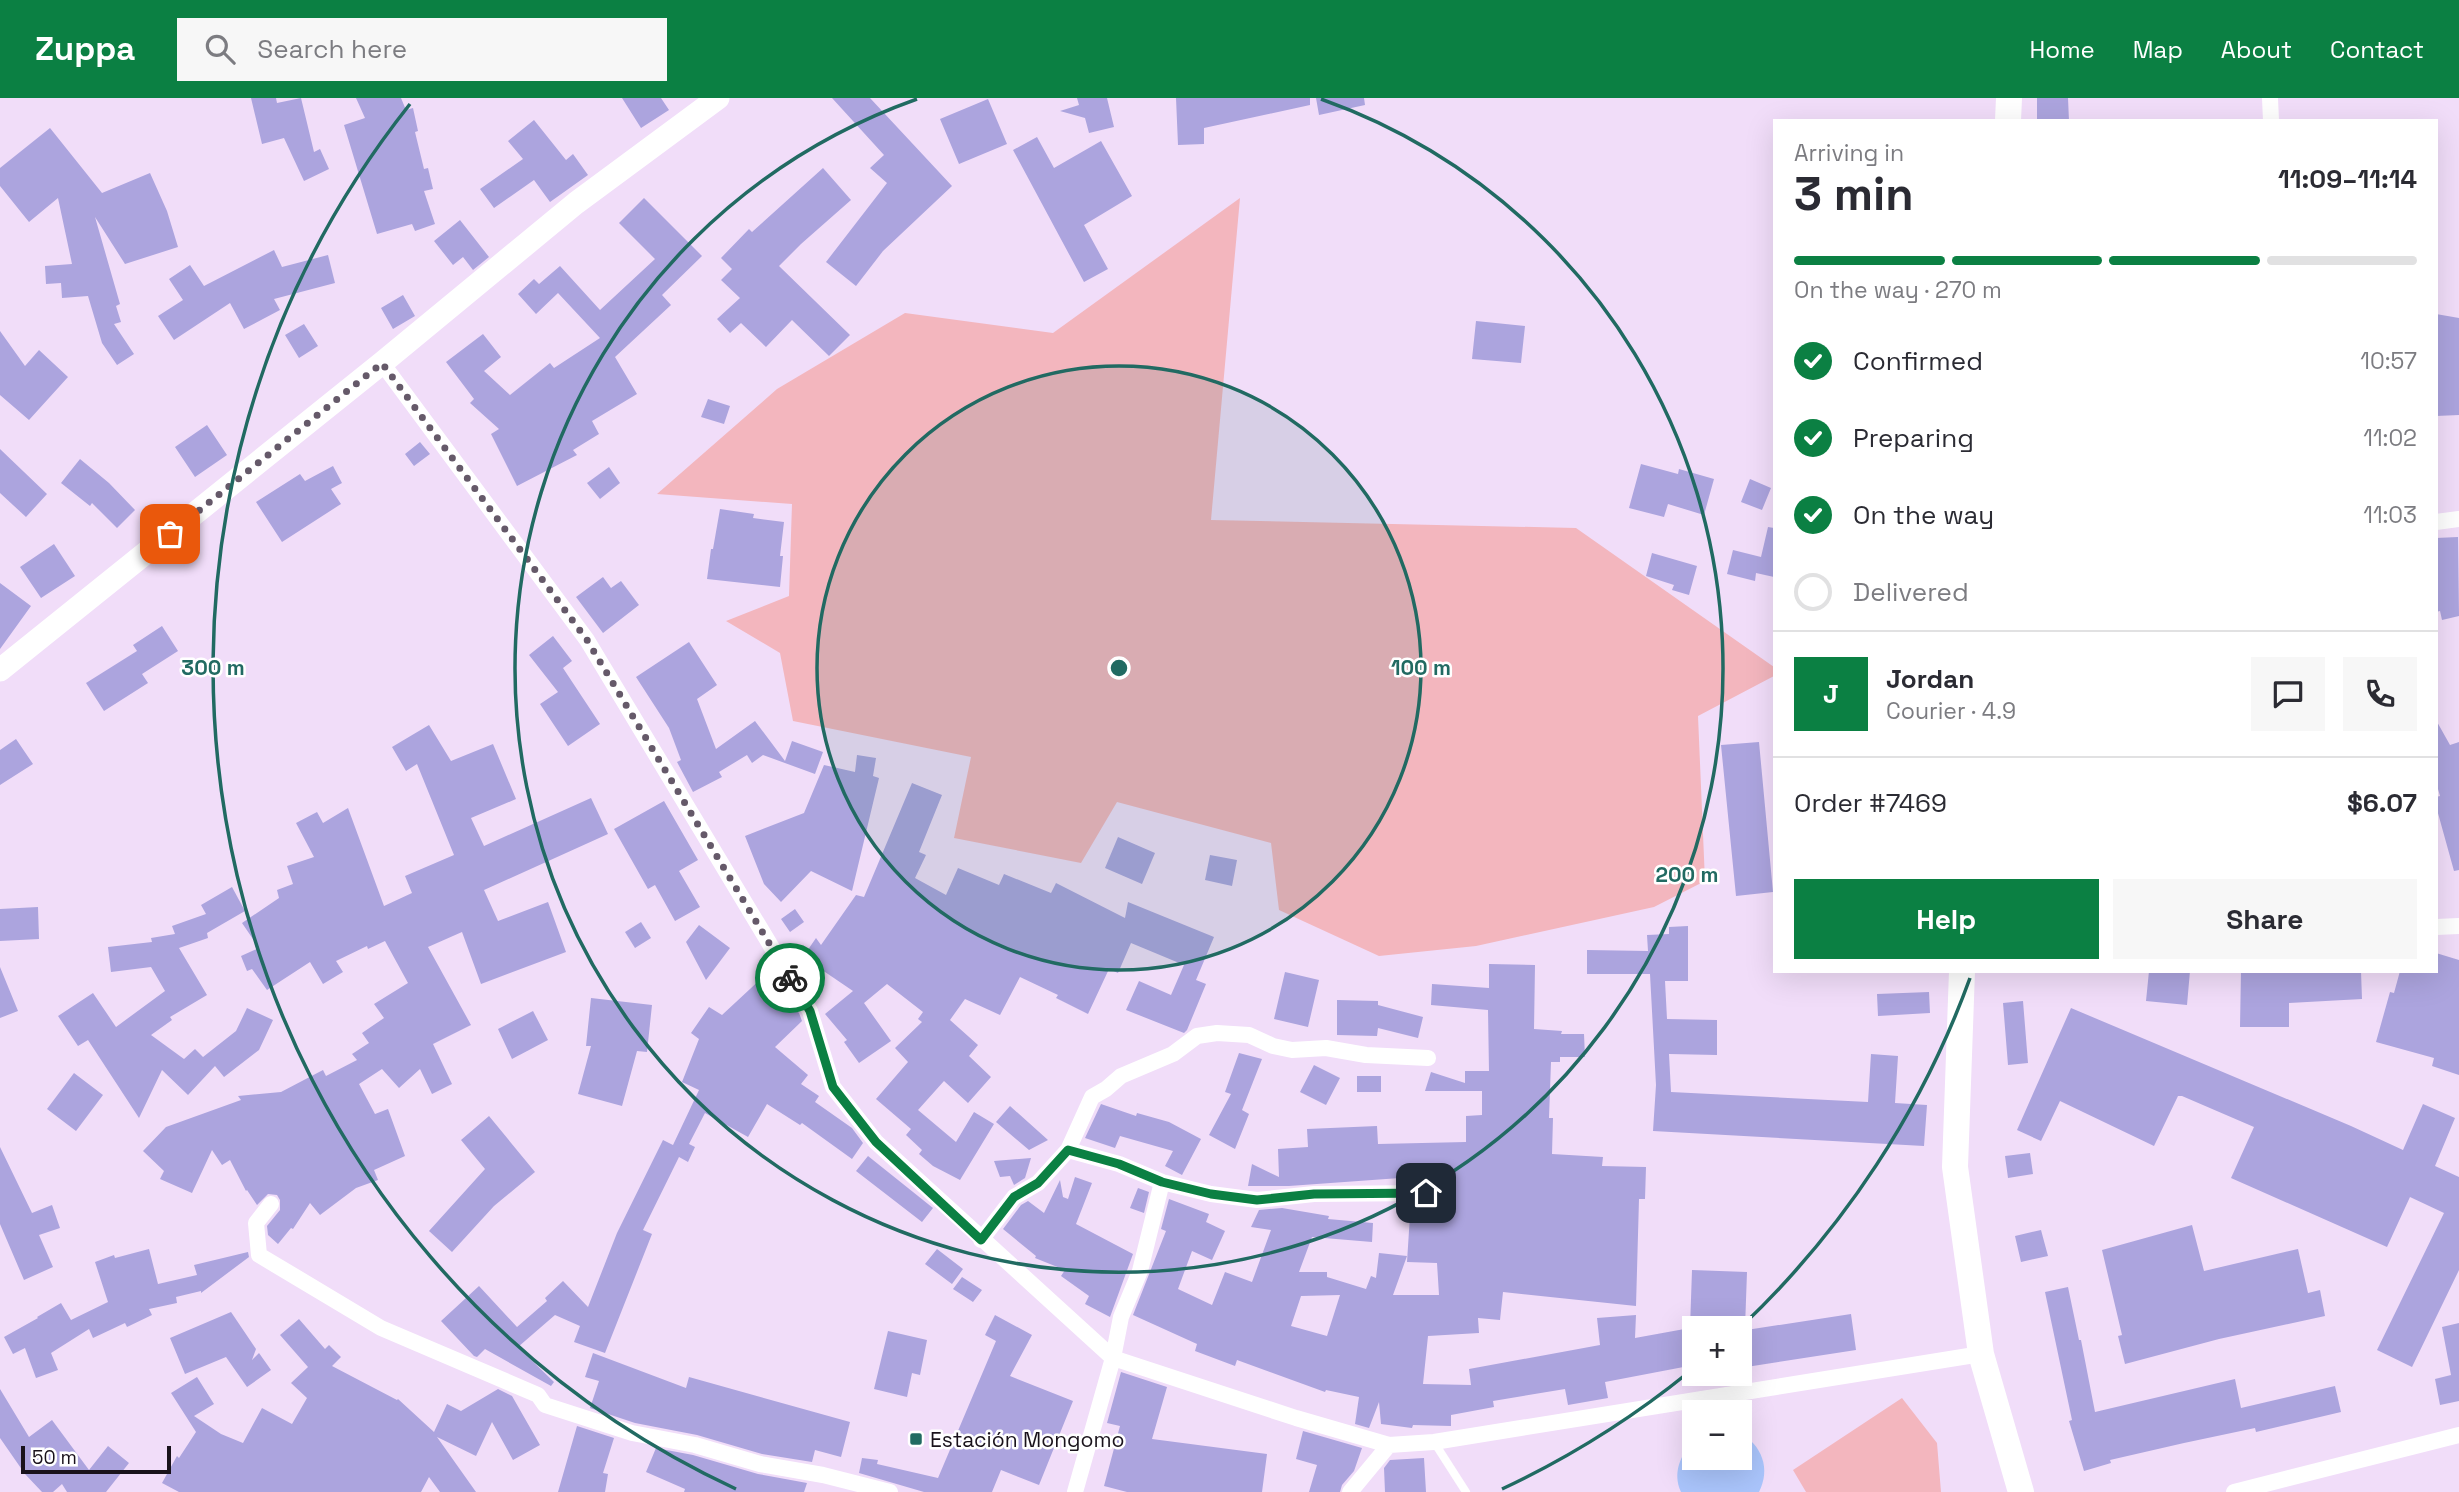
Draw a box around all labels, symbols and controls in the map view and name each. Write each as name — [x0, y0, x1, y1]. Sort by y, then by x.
search box — [177, 18, 667, 81]
text: Zuppa — [35, 28, 135, 70]
icon: search — [201, 30, 239, 68]
text: Search here — [257, 32, 407, 66]
text: Home — [2029, 34, 2095, 65]
text: Map — [2133, 34, 2183, 65]
text: About — [2221, 34, 2292, 65]
text: Contact — [2330, 34, 2424, 65]
text: Arriving in — [1794, 138, 1904, 168]
text: 11:09–11:14 — [2278, 162, 2417, 196]
text: 3 min — [1794, 165, 1914, 223]
text: On the way · 270 m — [1794, 275, 2002, 305]
icon: check — [1794, 342, 1832, 380]
text: Confirmed — [1853, 344, 1983, 378]
text: 10:57 — [2360, 346, 2417, 376]
icon: check — [1794, 419, 1832, 457]
text: Preparing — [1853, 421, 1974, 455]
text: 11:02 — [2363, 423, 2417, 453]
icon: check — [1794, 496, 1832, 534]
text: On the way — [1853, 498, 1994, 532]
text: 11:03 — [2363, 500, 2417, 530]
pin — [140, 504, 200, 564]
icon: bag — [151, 515, 189, 553]
text: Delivered — [1853, 575, 1969, 609]
text: 300 m — [181, 654, 245, 681]
text: 100 m — [1391, 654, 1451, 681]
centre of rings — [1107, 656, 1131, 680]
button: chat — [2251, 657, 2325, 731]
button: phone — [2343, 657, 2417, 731]
text: Jordan — [1886, 662, 1974, 696]
text: J — [1823, 677, 1839, 711]
text: Courier · 4.9 — [1886, 696, 2016, 726]
text: Order #7469 — [1794, 786, 1947, 820]
text: $6.07 — [2347, 786, 2417, 820]
text: 200 m — [1656, 861, 1718, 888]
button: Help — [1794, 879, 2099, 959]
button: Share — [2113, 879, 2417, 959]
courier — [755, 943, 825, 1013]
icon: bike — [771, 959, 809, 997]
pin — [1396, 1163, 1456, 1223]
icon: home — [1407, 1174, 1445, 1212]
map controls — [1682, 1316, 1752, 1470]
button: + — [1682, 1316, 1752, 1386]
button: − — [1682, 1400, 1752, 1470]
place label: Estación Mongomo — [930, 1426, 1125, 1453]
marker: Estación Mongomo — [908, 1431, 924, 1447]
scale bar — [21, 1443, 172, 1475]
text: 50 m — [32, 1445, 77, 1470]

